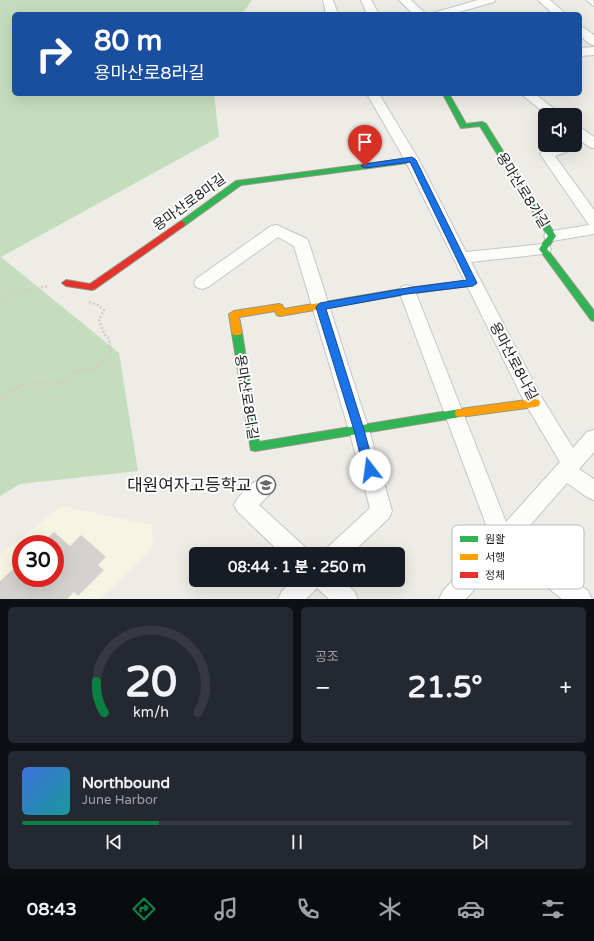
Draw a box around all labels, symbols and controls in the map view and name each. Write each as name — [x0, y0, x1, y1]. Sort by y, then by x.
text: 80 m — [94, 24, 162, 58]
icon: right — [28, 28, 80, 80]
text: 용마산로8라길 — [94, 62, 205, 84]
map controls — [538, 108, 582, 152]
button: sound — [538, 108, 582, 152]
pin — [348, 125, 382, 166]
icon: arrive — [354, 131, 376, 153]
street label: 용마산로8가길 — [493, 149, 553, 231]
street label: 용마산로8마길 — [149, 170, 229, 235]
street label: 용마산로8나길 — [486, 319, 541, 403]
street label: 용마산로8다길 — [231, 353, 262, 441]
position arrow — [349, 449, 391, 491]
school or university icon: 대원여자고등학교 — [255, 474, 277, 496]
place label: 대원여자고등학교 — [127, 475, 252, 496]
legend — [452, 525, 584, 589]
text: 원활 — [485, 533, 505, 546]
speed limit sign: 30 — [12, 535, 64, 587]
text: 서행 — [485, 551, 505, 564]
text: 08:44 · 1 분 · 250 m — [228, 558, 366, 576]
text: 정체 — [485, 569, 505, 582]
text: 공조 — [315, 649, 339, 665]
text: 20 — [124, 658, 177, 708]
text: 21.5° — [408, 669, 483, 706]
text: − — [315, 675, 331, 701]
text: + — [560, 675, 572, 701]
text: km/h — [133, 704, 168, 721]
text: Northbound — [82, 774, 170, 792]
text: June Harbor — [82, 792, 158, 808]
icon: previous — [103, 831, 125, 853]
icon: pause — [286, 831, 308, 853]
icon: next — [469, 831, 491, 853]
icon: directions — [130, 895, 158, 923]
icon: music — [212, 895, 240, 923]
icon: phone — [294, 895, 322, 923]
icon: climate — [376, 895, 404, 923]
icon: car — [457, 895, 485, 923]
icon: filters — [539, 895, 567, 923]
text: 08:43 — [27, 898, 77, 920]

